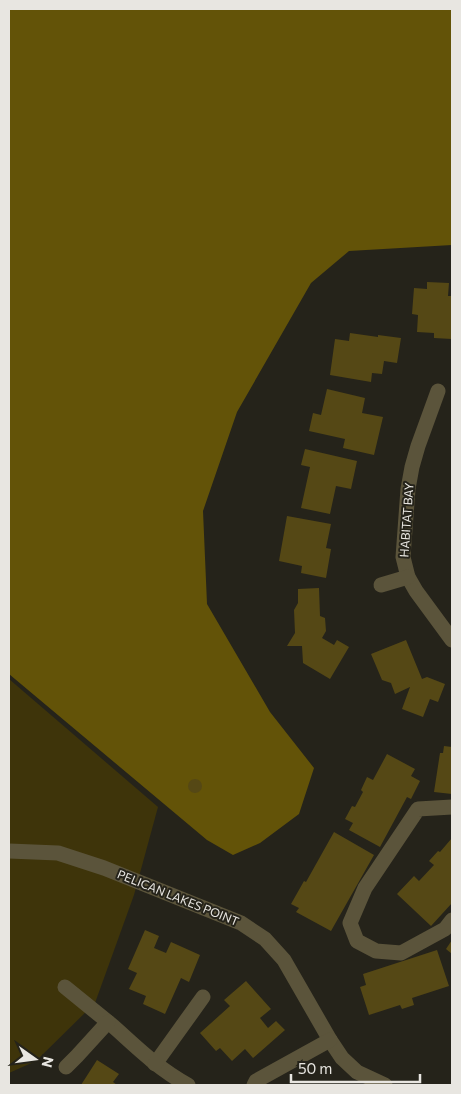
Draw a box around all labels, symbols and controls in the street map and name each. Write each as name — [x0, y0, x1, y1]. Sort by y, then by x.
street label: HABITAT BAY — [396, 482, 416, 558]
street label: PELICAN LAKES POINT — [116, 866, 241, 928]
north arrow — [10, 1034, 60, 1084]
scale bar — [291, 1052, 420, 1084]
text: N — [39, 1055, 58, 1069]
text: 50 m — [298, 1059, 332, 1077]

